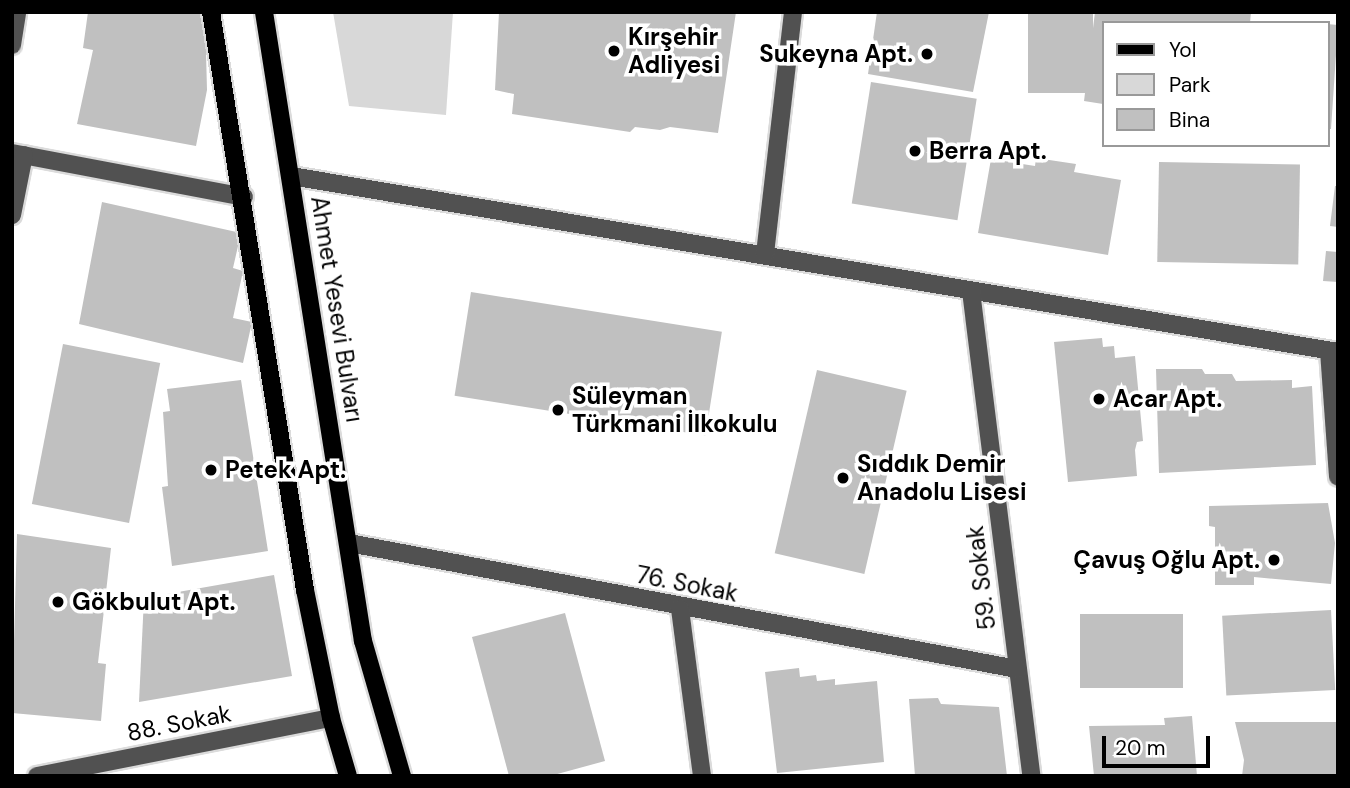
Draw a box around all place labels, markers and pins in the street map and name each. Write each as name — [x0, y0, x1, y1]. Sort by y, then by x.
place label: Kırşehir Adliyesi — [628, 23, 720, 79]
place label: Sukeyna Apt. — [759, 40, 913, 68]
marker: Kırşehir Adliyesi — [606, 43, 622, 59]
marker: Sukeyna Apt. — [919, 46, 935, 62]
place label: Berra Apt. — [929, 137, 1047, 165]
marker: Berra Apt. — [907, 143, 923, 159]
place label: Süleyman Türkmani İlkokulu — [572, 382, 778, 438]
place label: Acar Apt. — [1113, 385, 1222, 413]
marker: Acar Apt. — [1091, 391, 1107, 407]
marker: Süleyman Türkmani İlkokulu — [550, 402, 566, 418]
place label: Sıddık Demir Anadolu Lisesi — [857, 450, 1027, 506]
place label: Petek Apt. — [225, 456, 346, 484]
marker: Petek Apt. — [203, 462, 219, 478]
marker: Sıddık Demir Anadolu Lisesi — [835, 470, 851, 486]
place label: Çavuş Oğlu Apt. — [1073, 546, 1260, 574]
marker: Çavuş Oğlu Apt. — [1266, 552, 1282, 568]
place label: Gökbulut Apt. — [72, 588, 236, 616]
marker: Gökbulut Apt. — [50, 594, 66, 610]

